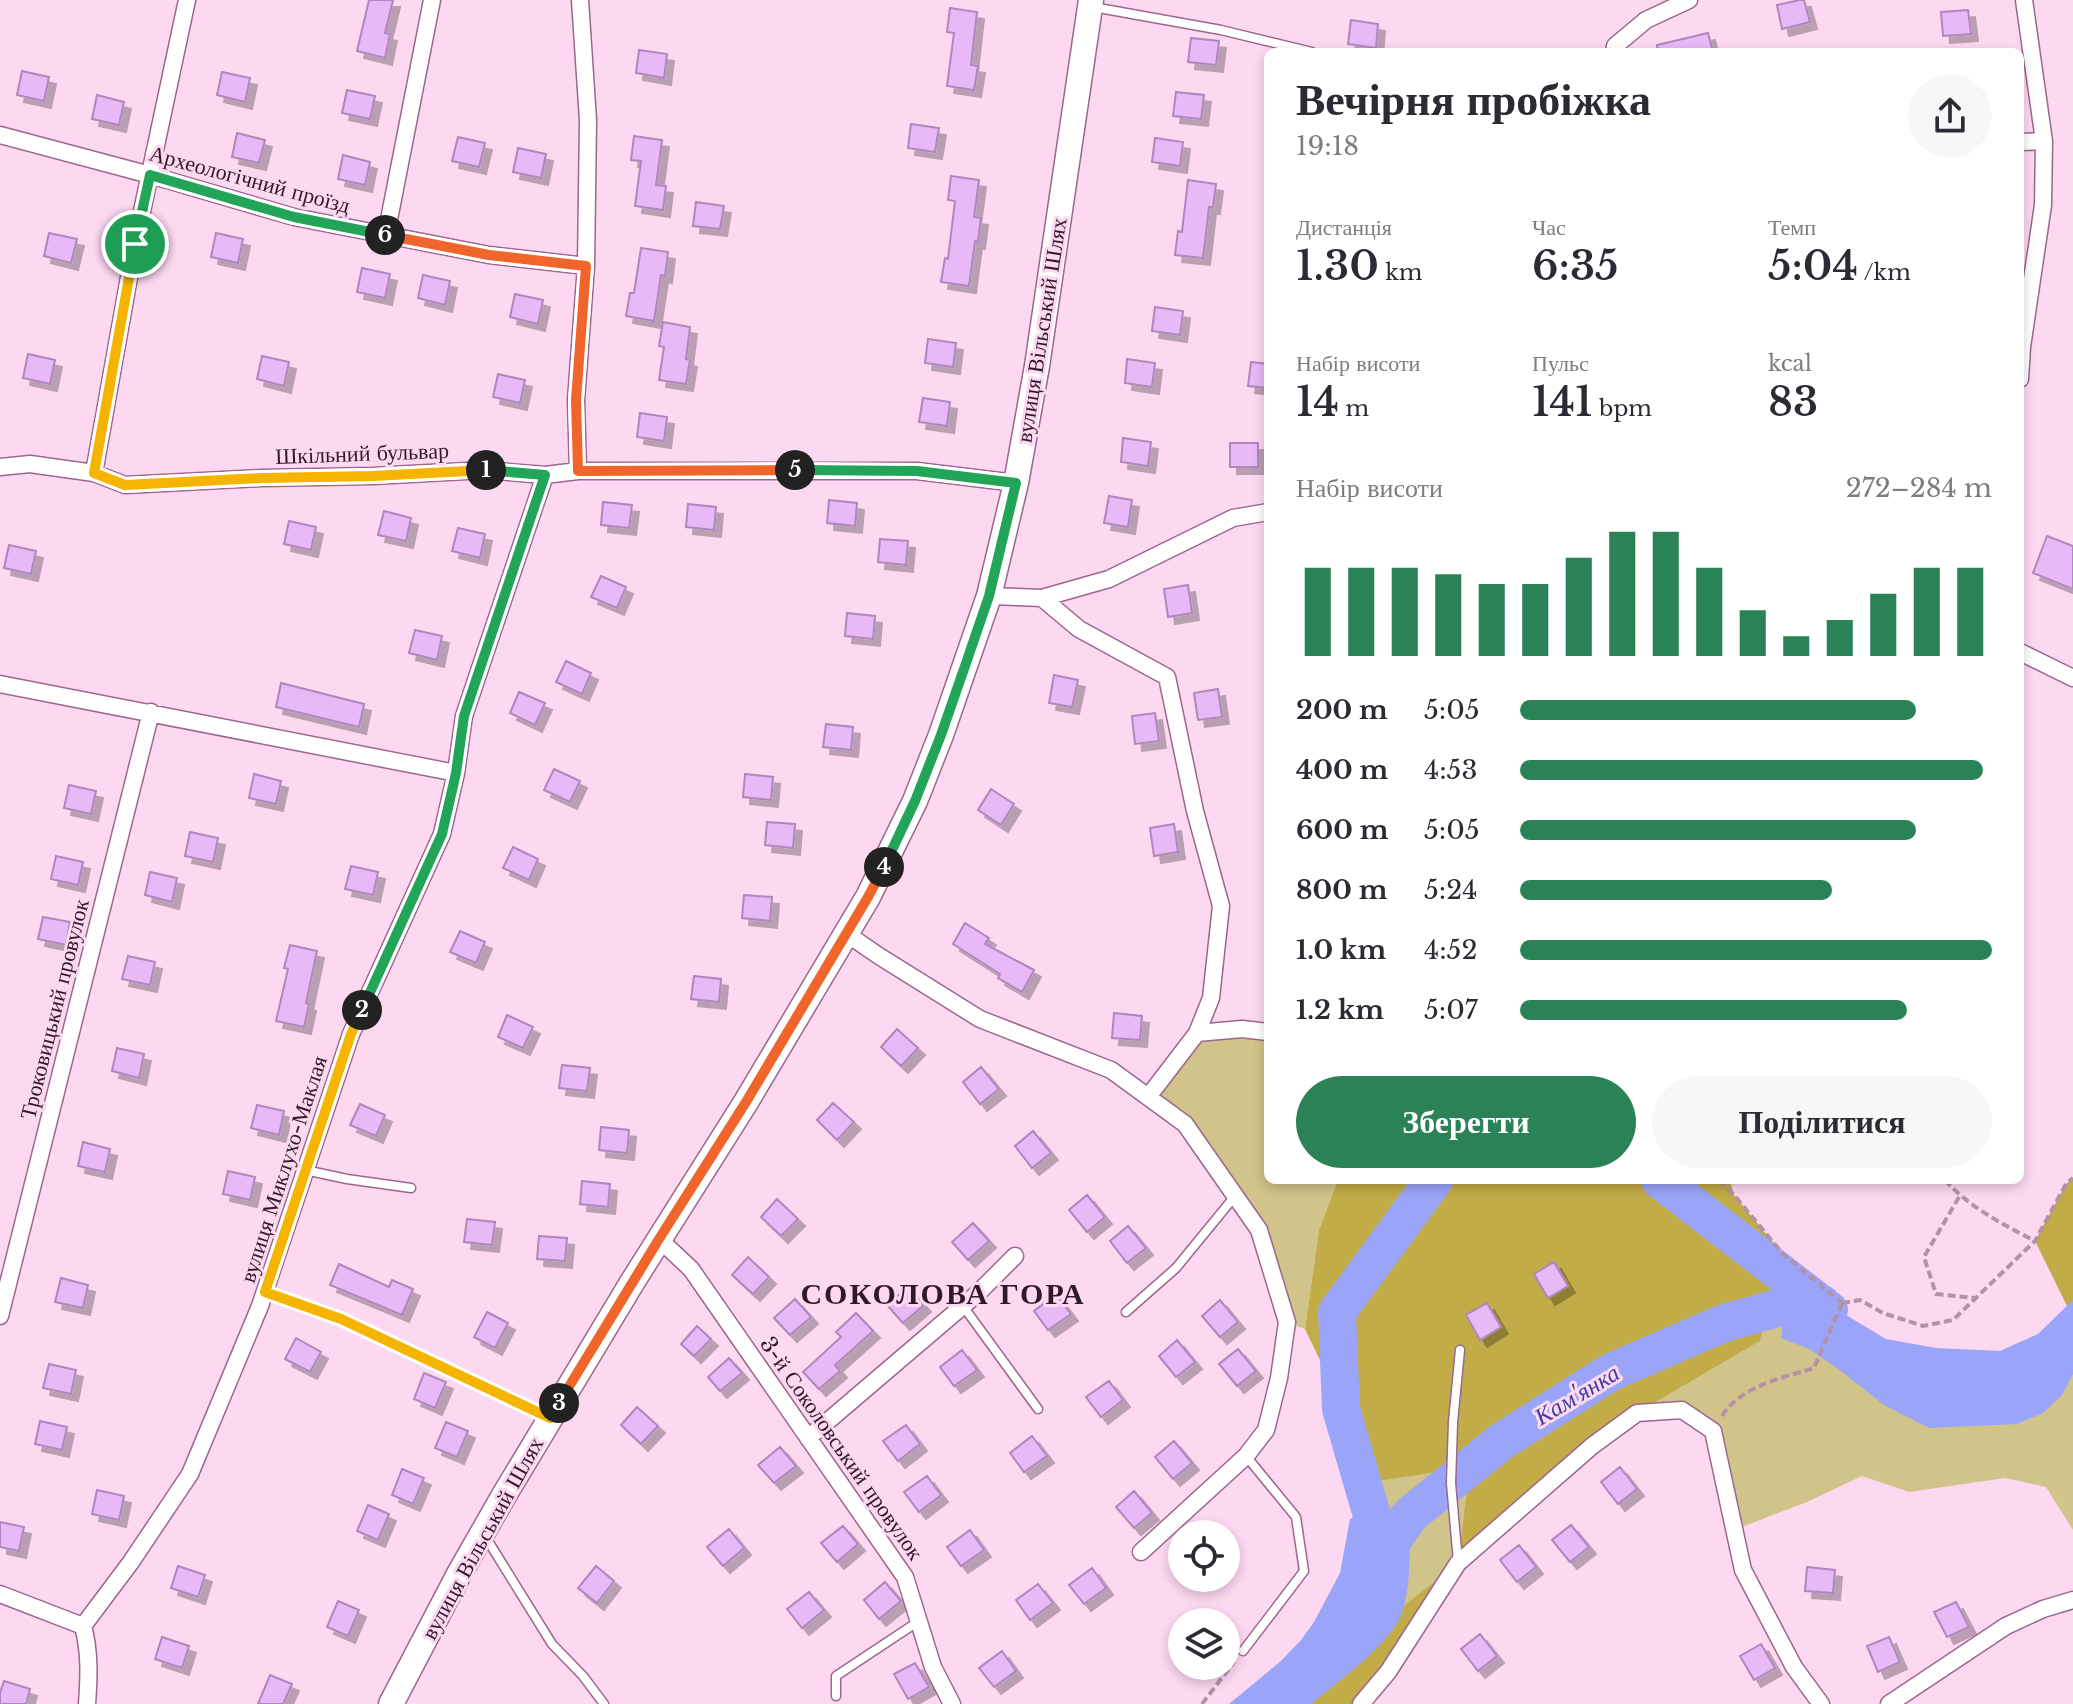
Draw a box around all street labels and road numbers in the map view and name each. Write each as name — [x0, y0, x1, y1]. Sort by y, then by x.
street label: Археологічний проїзд — [146, 140, 353, 219]
street label: вулиця Вільський Шлях — [1010, 216, 1073, 444]
street label: Шкільний бульвар — [275, 437, 449, 470]
street label: Троковицький провулок — [14, 896, 95, 1122]
street label: вулиця Миклухо-Маклая — [234, 1052, 333, 1286]
street label: 3-й Соколовський провулок — [754, 1331, 929, 1565]
street label: вулиця Вільський Шлях — [416, 1432, 549, 1644]

